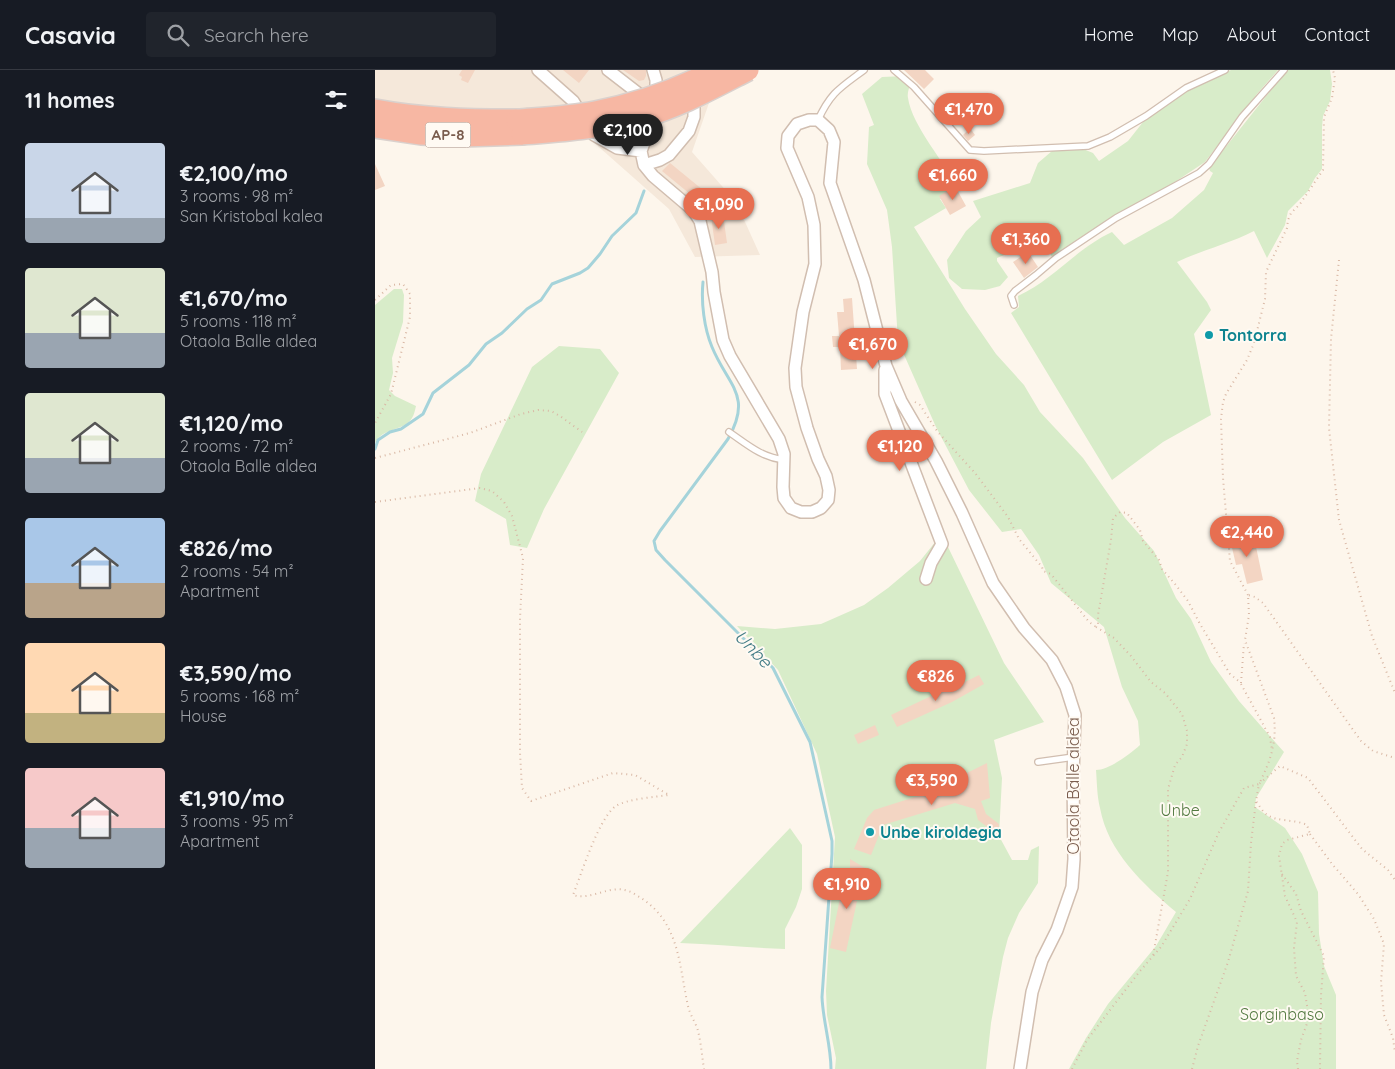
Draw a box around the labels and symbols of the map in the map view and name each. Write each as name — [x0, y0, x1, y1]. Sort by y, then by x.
pin: €1,470 — [928, 92, 1010, 135]
pin: €2,100 — [587, 114, 669, 156]
road number: AP-8 — [425, 122, 471, 148]
pin: €1,660 — [912, 158, 994, 201]
pin: €1,090 — [678, 188, 760, 230]
pin: €1,360 — [985, 222, 1067, 265]
place label: Tontorra — [1219, 325, 1287, 345]
pin: €1,670 — [832, 328, 914, 370]
marker: Tontorra — [1203, 329, 1215, 341]
pin: €1,120 — [859, 430, 941, 472]
pin: €2,440 — [1206, 516, 1288, 558]
water label: Unbe — [730, 625, 778, 673]
pin: €826 — [906, 660, 966, 702]
street label: Otaola Balle aldea — [1063, 717, 1083, 855]
pin: €3,590 — [891, 764, 973, 806]
park label: Unbe — [1160, 800, 1200, 820]
place label: Unbe kiroldegia — [880, 822, 1002, 842]
marker: Unbe kiroldegia — [864, 826, 876, 838]
pin: €1,910 — [806, 868, 888, 910]
park label: Sorginbaso — [1240, 1004, 1324, 1024]

